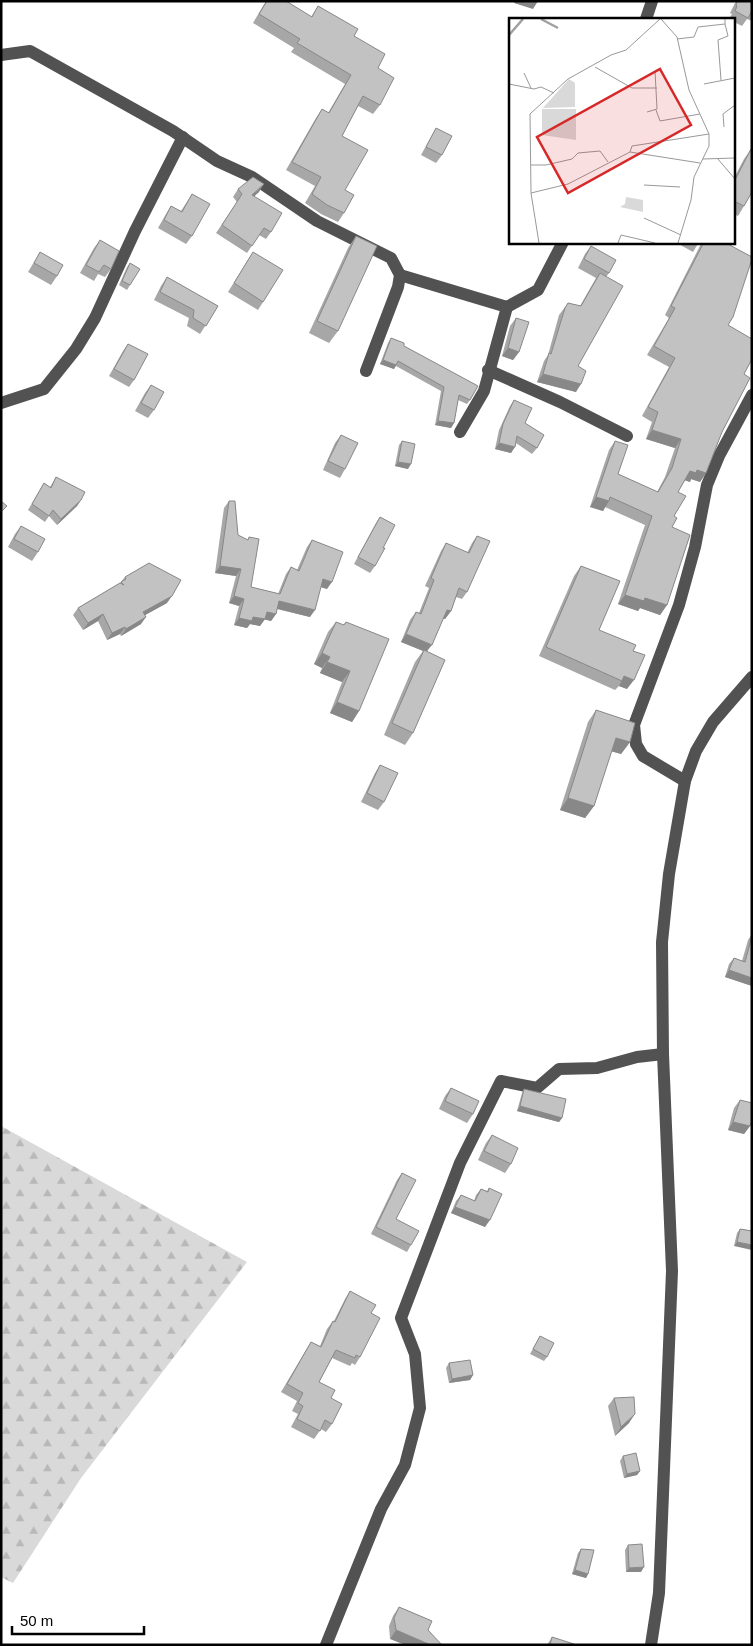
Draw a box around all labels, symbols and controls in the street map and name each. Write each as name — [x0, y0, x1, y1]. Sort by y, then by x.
inset map — [509, 18, 736, 244]
scale bar — [12, 1604, 145, 1636]
text: 50 m — [20, 1612, 53, 1629]

